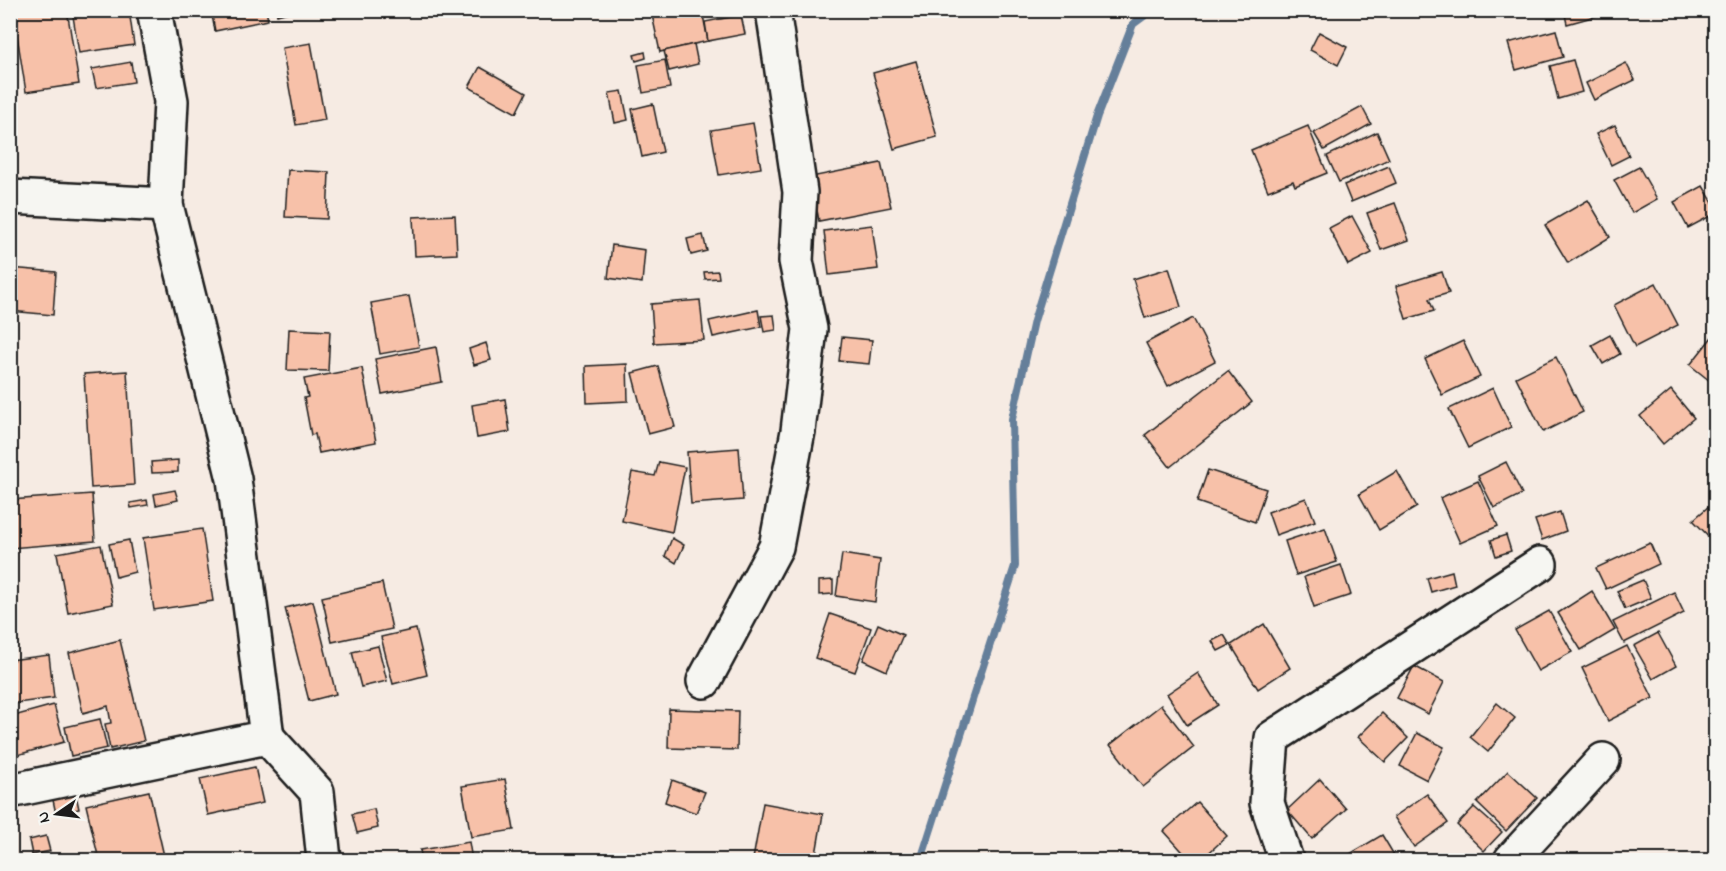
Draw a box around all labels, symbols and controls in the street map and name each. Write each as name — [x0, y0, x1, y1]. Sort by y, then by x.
north arrow — [27, 784, 87, 844]
text: N — [31, 809, 57, 825]

